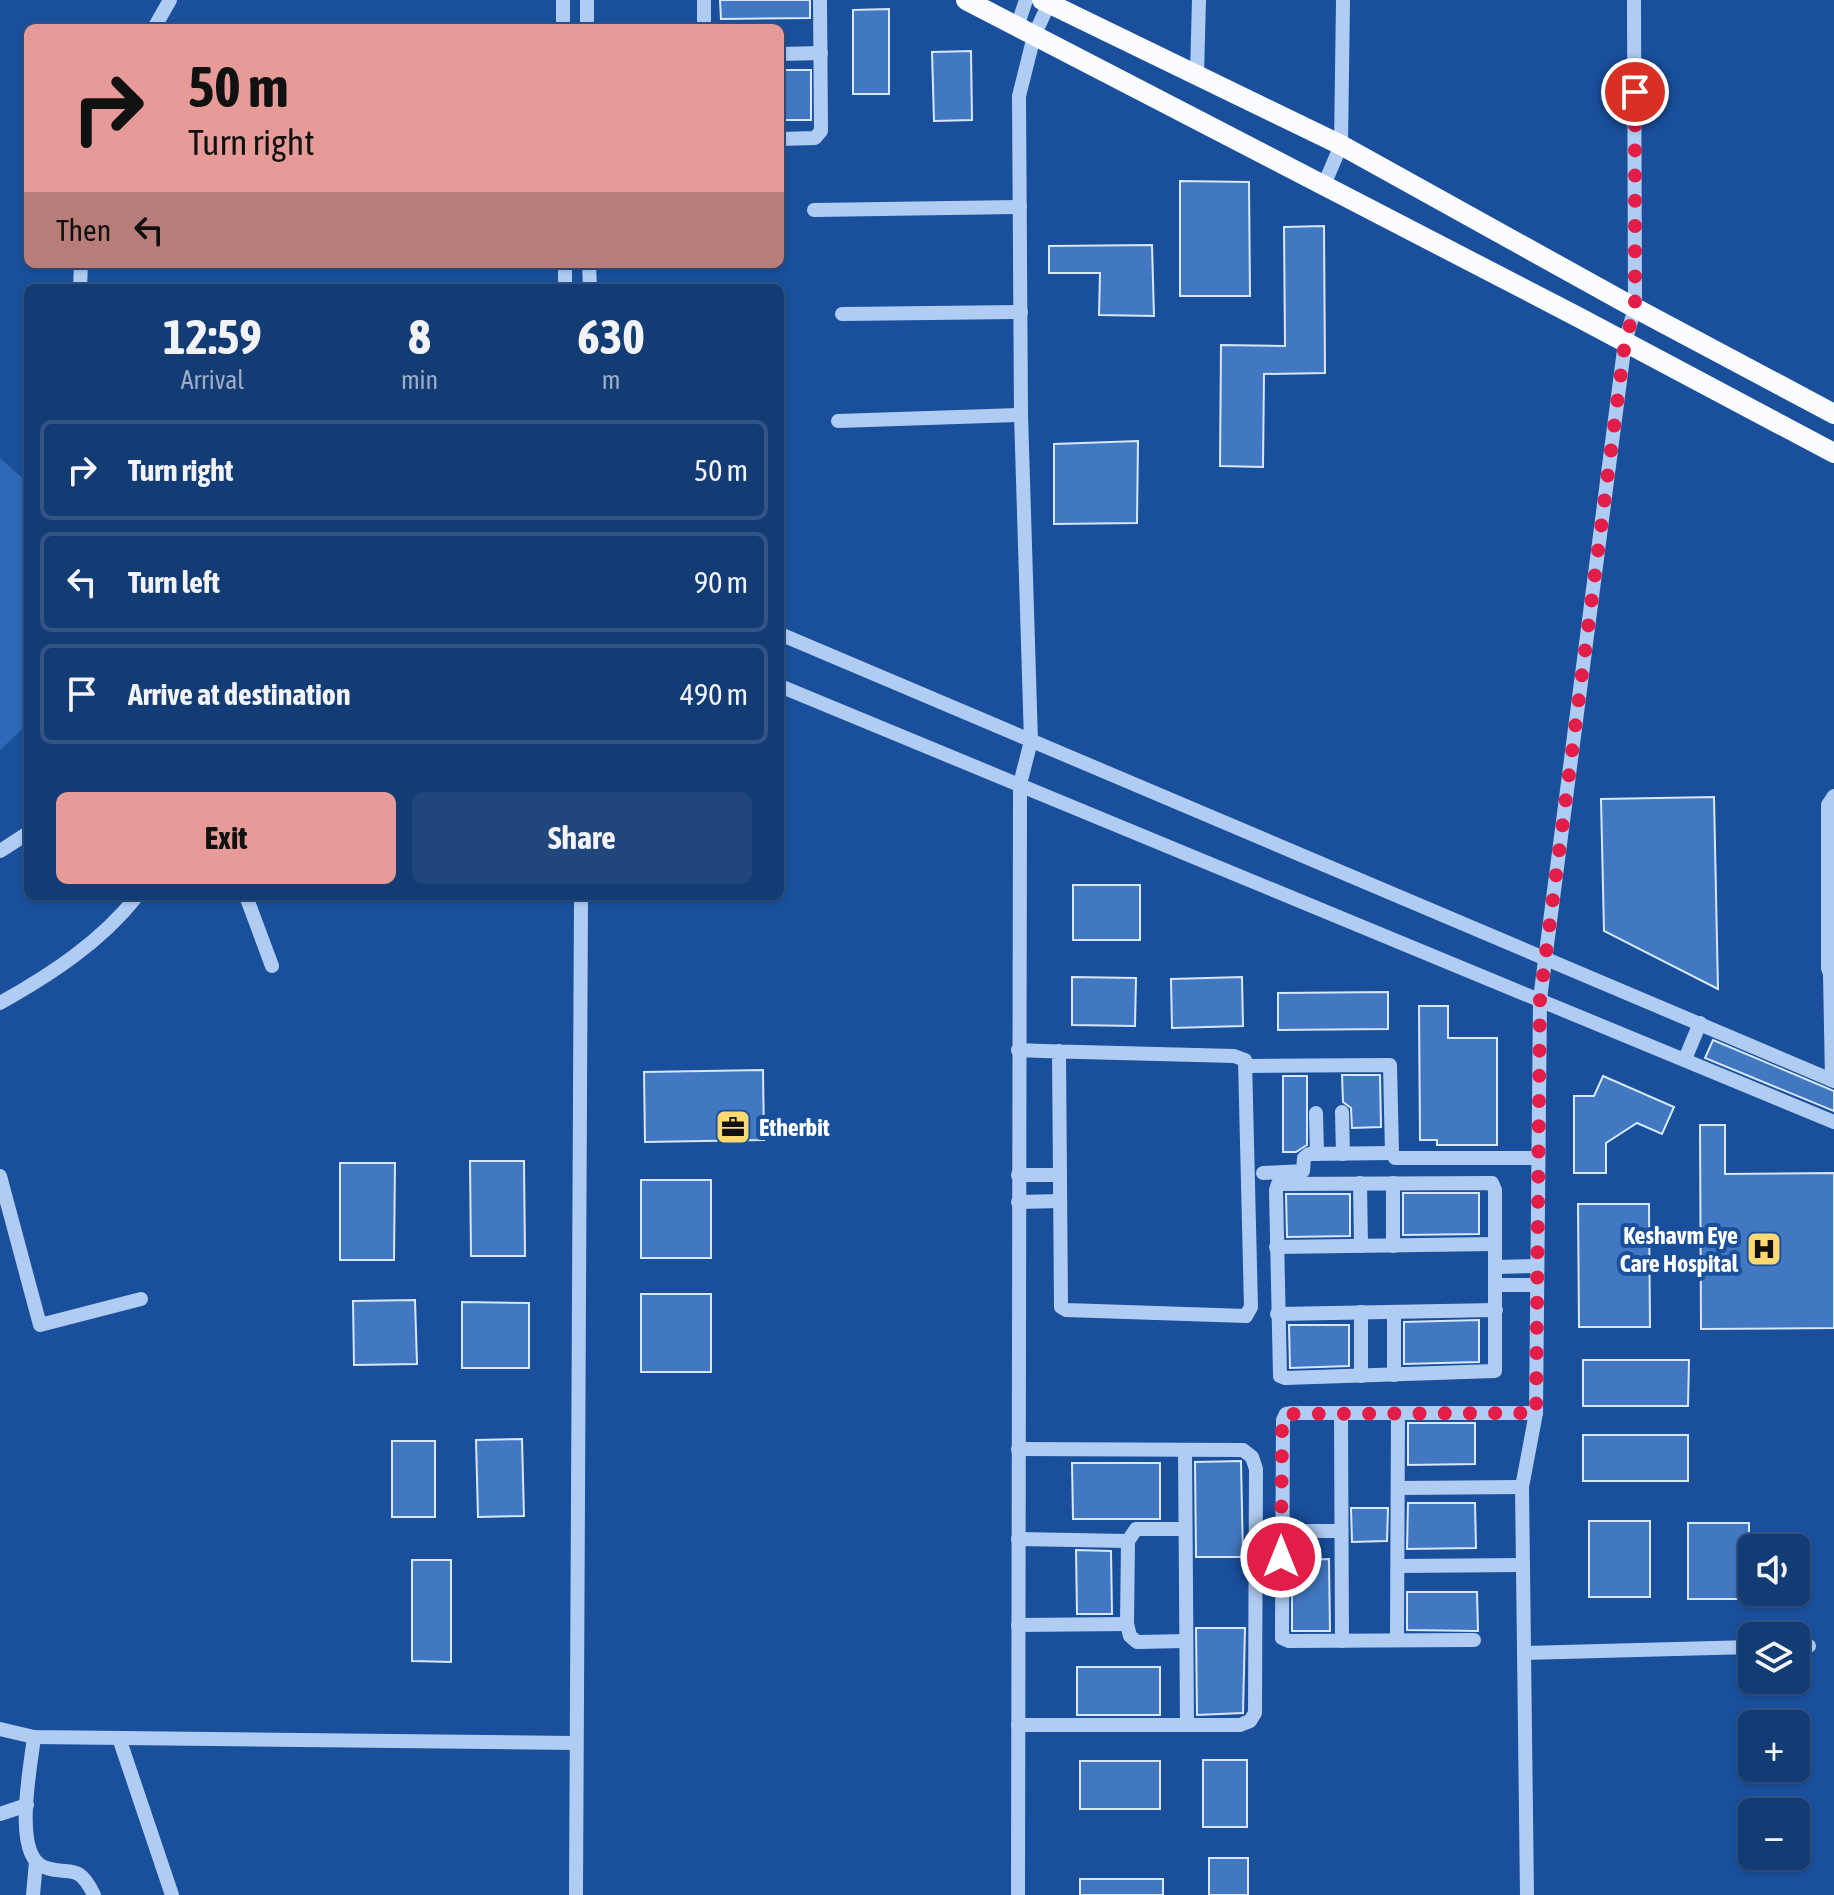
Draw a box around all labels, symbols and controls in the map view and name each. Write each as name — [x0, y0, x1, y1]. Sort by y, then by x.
text: 50 m — [188, 55, 289, 119]
icon: right — [56, 56, 160, 160]
pin — [1601, 58, 1669, 126]
icon: arrive — [1613, 70, 1657, 114]
text: Turn right — [188, 121, 315, 163]
icon: left — [127, 208, 171, 252]
text: Then — [56, 213, 111, 247]
text: 12:59 — [163, 309, 262, 364]
text: 8 — [408, 309, 431, 364]
text: 630 — [577, 309, 645, 364]
text: Arrival — [181, 365, 244, 395]
text: min — [401, 365, 438, 395]
text: m — [602, 365, 620, 395]
icon: right — [60, 448, 104, 492]
text: Turn right — [128, 453, 234, 487]
text: 50 m — [694, 453, 748, 487]
icon: left — [60, 560, 104, 604]
text: Turn left — [128, 565, 220, 599]
text: 90 m — [694, 565, 748, 599]
icon: arrive — [60, 672, 104, 716]
text: Arrive at destination — [128, 677, 350, 711]
text: 490 m — [680, 677, 748, 711]
button: Exit — [56, 792, 396, 884]
button: Share — [412, 792, 752, 884]
office icon: Etherbit — [714, 1108, 752, 1146]
place label: Etherbit — [759, 1114, 830, 1141]
place label: Keshavm Eye Care Hospital — [1620, 1222, 1739, 1277]
hospital icon: Keshavm Eye Care Hospital — [1745, 1230, 1783, 1268]
position arrow — [1239, 1515, 1323, 1599]
map controls — [1738, 1534, 1810, 1870]
button: sound — [1738, 1534, 1810, 1606]
button: layers — [1738, 1622, 1810, 1694]
button: + — [1738, 1710, 1810, 1782]
button: − — [1738, 1798, 1810, 1870]

